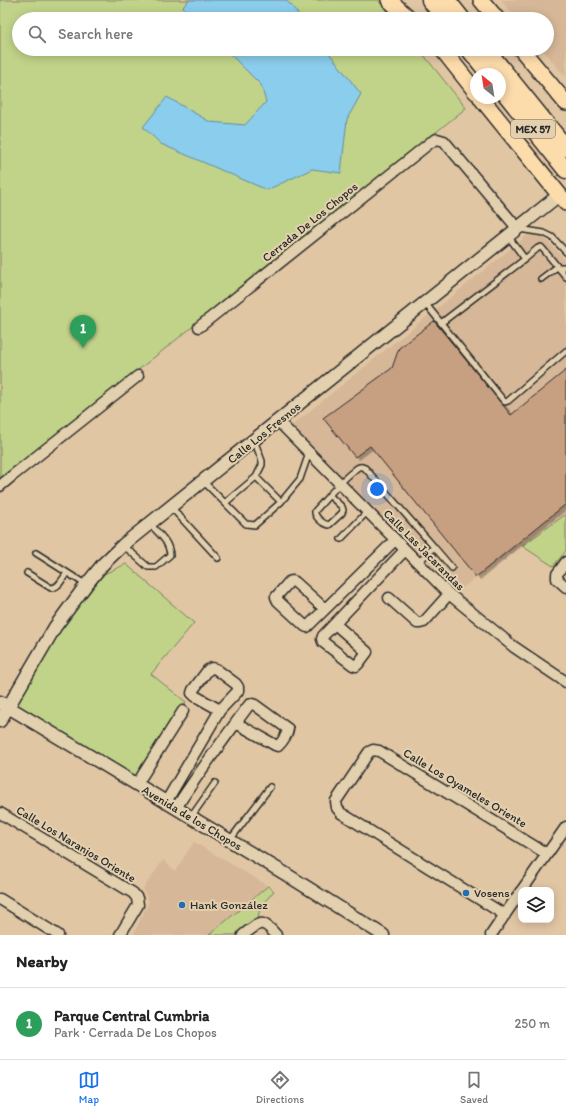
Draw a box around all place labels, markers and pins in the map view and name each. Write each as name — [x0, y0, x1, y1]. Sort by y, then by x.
pin: 1 — [70, 315, 96, 348]
place label: Vosens — [474, 886, 510, 900]
marker: Vosens — [461, 888, 471, 898]
place label: Hank González — [190, 898, 268, 912]
marker: Hank González — [177, 900, 187, 910]

